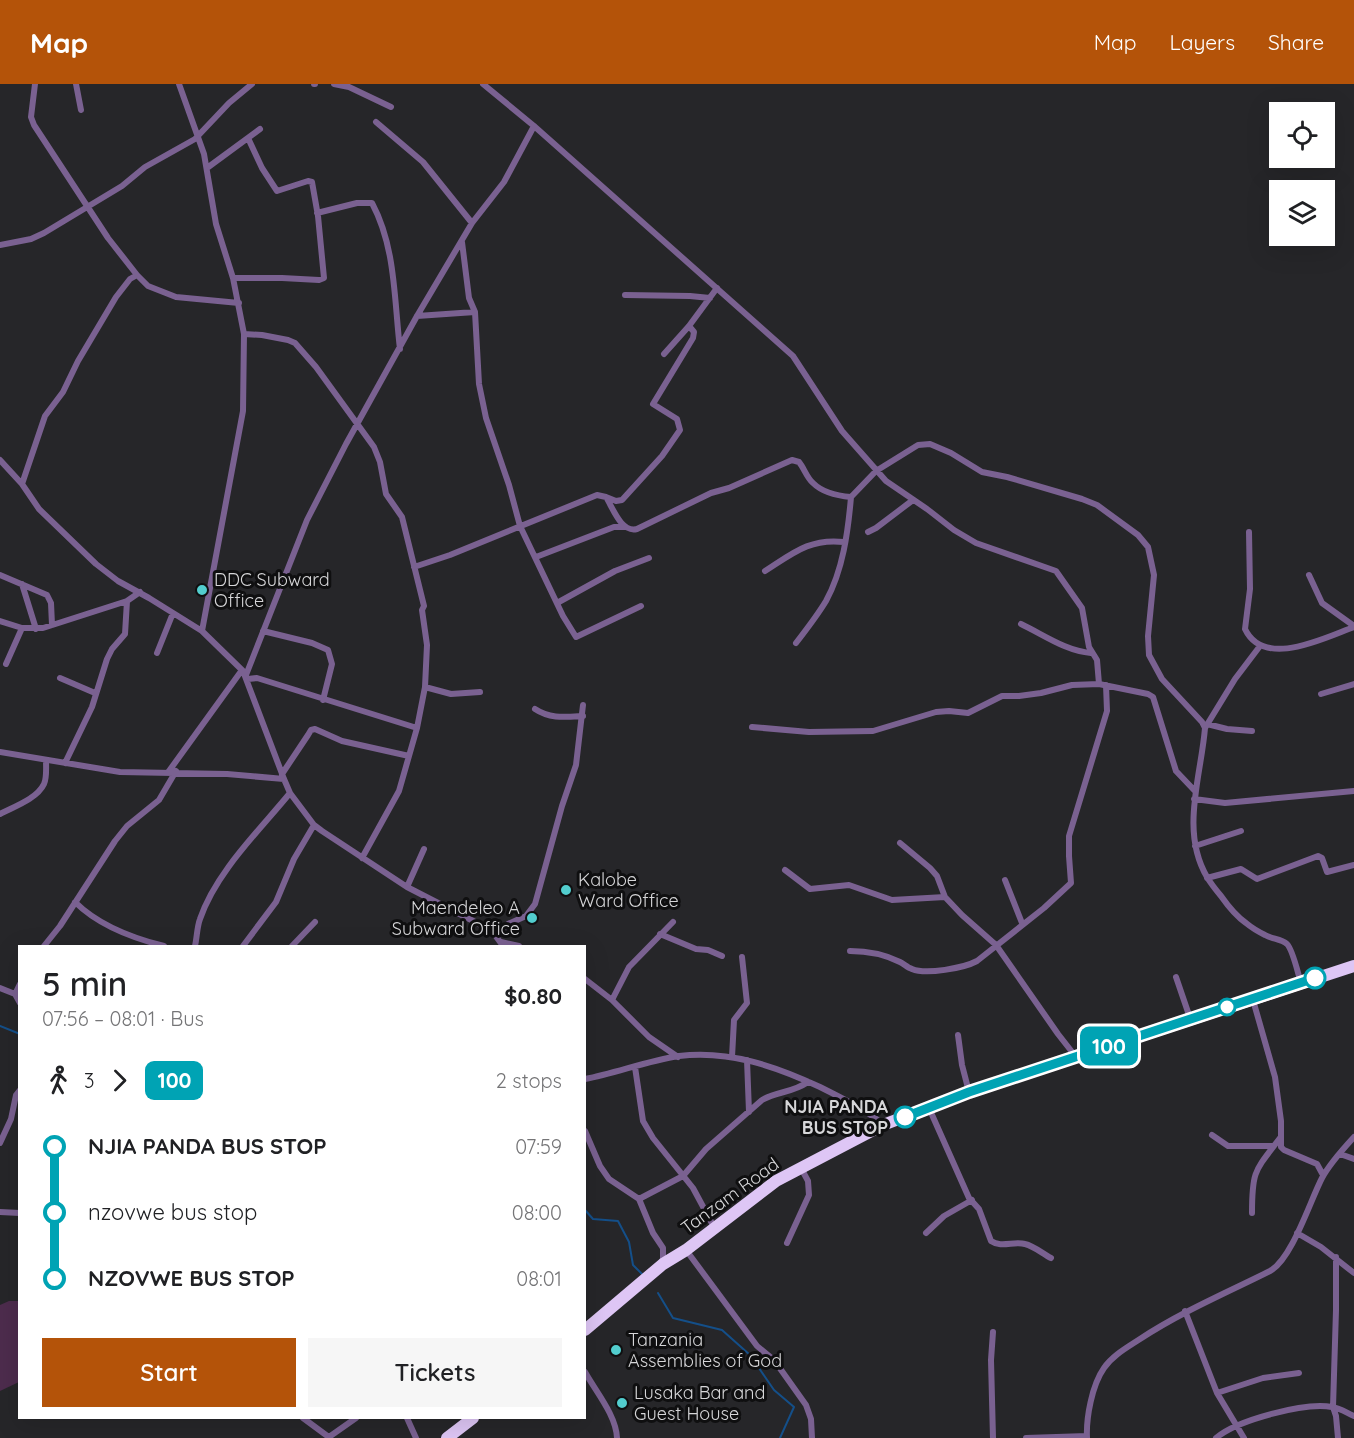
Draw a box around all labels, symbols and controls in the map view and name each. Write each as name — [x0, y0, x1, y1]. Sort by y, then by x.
text: Map — [30, 25, 88, 60]
text: Map — [1094, 29, 1137, 55]
text: Layers — [1170, 29, 1235, 55]
text: Share — [1268, 29, 1324, 55]
map controls — [1269, 102, 1335, 246]
button: locate — [1269, 102, 1335, 168]
button: layers — [1269, 180, 1335, 246]
place label: DDC Subward Office — [214, 568, 330, 612]
marker: DDC Subward Office — [195, 583, 209, 597]
place label: Kalobe Ward Office — [578, 868, 679, 912]
marker: Kalobe Ward Office — [559, 883, 573, 897]
place label: Maendeleo A Subward Office — [392, 896, 520, 940]
marker: Maendeleo A Subward Office — [525, 911, 539, 925]
text: 5 min — [42, 963, 127, 1004]
unlabelled marker — [1304, 967, 1326, 989]
text: $0.80 — [504, 982, 562, 1010]
unlabelled marker — [1218, 998, 1236, 1016]
text: 07:56 – 08:01 · Bus — [42, 1006, 204, 1031]
line badge: 100 — [1074, 1026, 1144, 1066]
text: 100 — [1092, 1033, 1126, 1059]
icon: walk — [42, 1064, 75, 1097]
icon: forward — [103, 1064, 136, 1097]
text: 100 — [157, 1067, 191, 1093]
text: 3 — [84, 1068, 94, 1093]
text: 2 stops — [496, 1068, 562, 1093]
place label: NJIA PANDA BUS STOP — [784, 1095, 888, 1139]
marker: NJIA PANDA BUS STOP — [894, 1106, 916, 1128]
text: NJIA PANDA BUS STOP — [88, 1132, 326, 1160]
text: 07:59 — [515, 1134, 562, 1159]
street label: Tanzam Road — [676, 1152, 783, 1239]
text: nzovwe bus stop — [88, 1198, 257, 1226]
text: 08:00 — [512, 1200, 562, 1225]
text: NZOVWE BUS STOP — [88, 1264, 295, 1292]
text: 08:01 — [516, 1266, 562, 1291]
place label: Tanzania Assemblies of God — [628, 1328, 782, 1372]
button: Start — [42, 1338, 296, 1407]
button: Tickets — [308, 1338, 562, 1407]
marker: Tanzania Assemblies of God — [609, 1343, 623, 1357]
place label: Lusaka Bar and Guest House — [634, 1381, 765, 1425]
marker: Lusaka Bar and Guest House — [615, 1396, 629, 1410]

